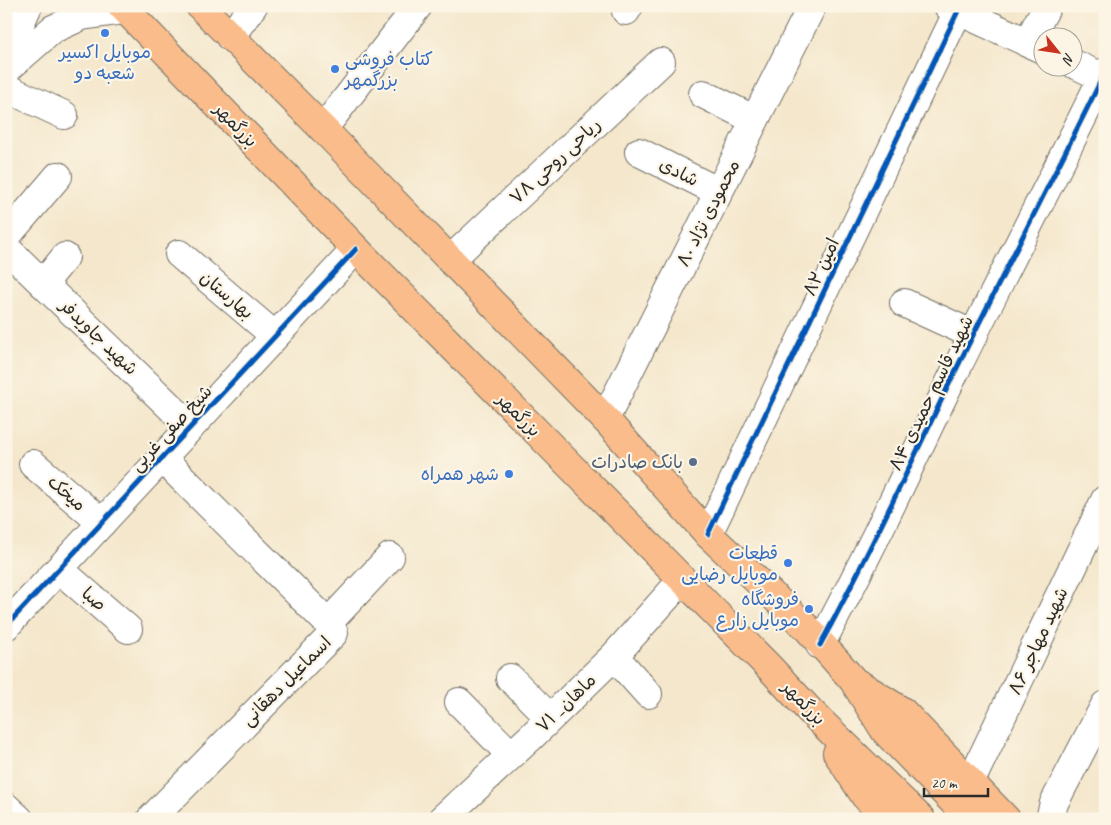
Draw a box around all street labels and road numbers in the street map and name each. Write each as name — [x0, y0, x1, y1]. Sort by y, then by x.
street label: بزرگمهر — [208, 97, 262, 152]
street label: ریاحی روحی ۷۸ — [505, 113, 605, 209]
street label: شادی — [656, 153, 702, 191]
street label: محمودی نژاد ۸۰ — [672, 156, 744, 270]
street label: امین ۸۲ — [798, 235, 844, 299]
street label: بهارستان — [196, 266, 258, 324]
street label: شهید جاویدفر — [54, 293, 143, 380]
street label: شهید قاسم حمیدی ۸۴ — [884, 312, 981, 475]
street label: شیخ صفی غربی — [125, 380, 217, 477]
street label: بزرگمهر — [491, 387, 546, 442]
street label: میخک — [43, 470, 91, 516]
street label: صبا — [77, 582, 111, 616]
street label: شهید مهاجر ۸۶ — [1003, 584, 1073, 698]
street label: اسماعیل دهقانی — [236, 631, 336, 731]
street label: ۷۱ _ماهان — [531, 669, 601, 737]
street label: بزرگمهر — [776, 675, 830, 730]

